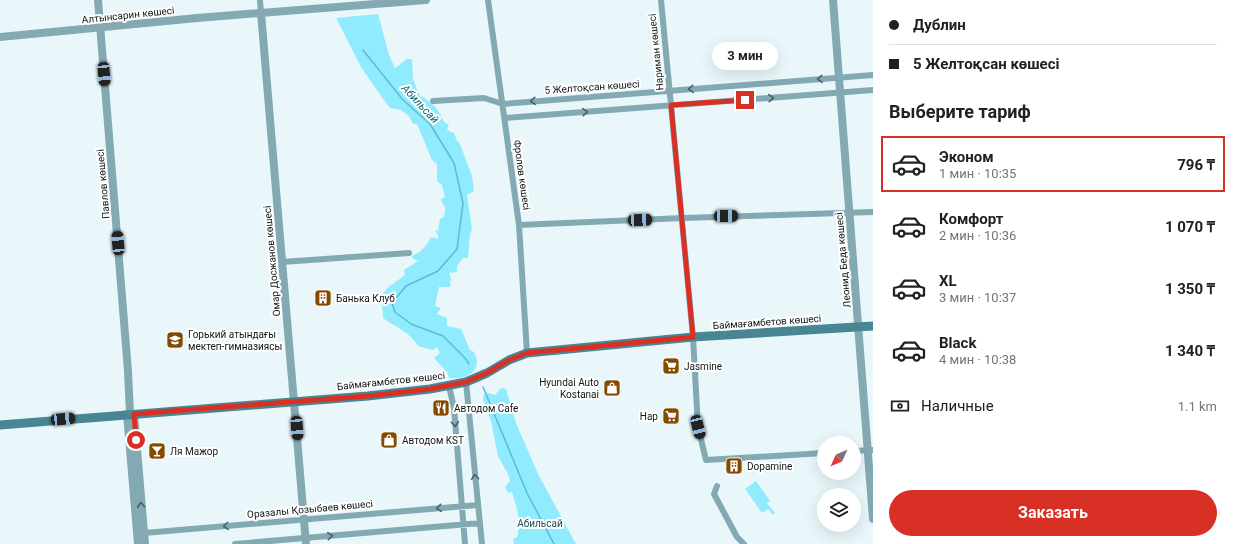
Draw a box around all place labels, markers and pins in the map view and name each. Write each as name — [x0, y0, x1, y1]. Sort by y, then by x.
building icon: Банька Клуб — [313, 288, 333, 308]
place label: Банька Клуб — [336, 293, 395, 304]
place label: Горький атындағы мектеп-гимназиясы — [188, 329, 282, 352]
school or university icon: Горький атындағы мектеп-гимназиясы — [165, 330, 185, 350]
supermarket icon: Jasmine — [661, 356, 681, 376]
place label: Jasmine — [684, 361, 722, 372]
place label: Hyundai Auto Kostanai — [539, 377, 599, 400]
shop icon: Hyundai Auto Kostanai — [602, 378, 622, 398]
restaurant icon: Автодом Cafe — [431, 398, 451, 418]
place label: Автодом Cafe — [454, 403, 518, 414]
supermarket icon: Нар — [661, 406, 681, 426]
place label: Нар — [640, 411, 658, 422]
shop icon: Автодом KST — [379, 430, 399, 450]
place label: Автодом KST — [402, 435, 464, 446]
bar icon: Ля Мажор — [147, 441, 167, 461]
place label: Ля Мажор — [170, 446, 218, 457]
building icon: Dopamine — [724, 456, 744, 476]
place label: Dopamine — [747, 461, 792, 472]

